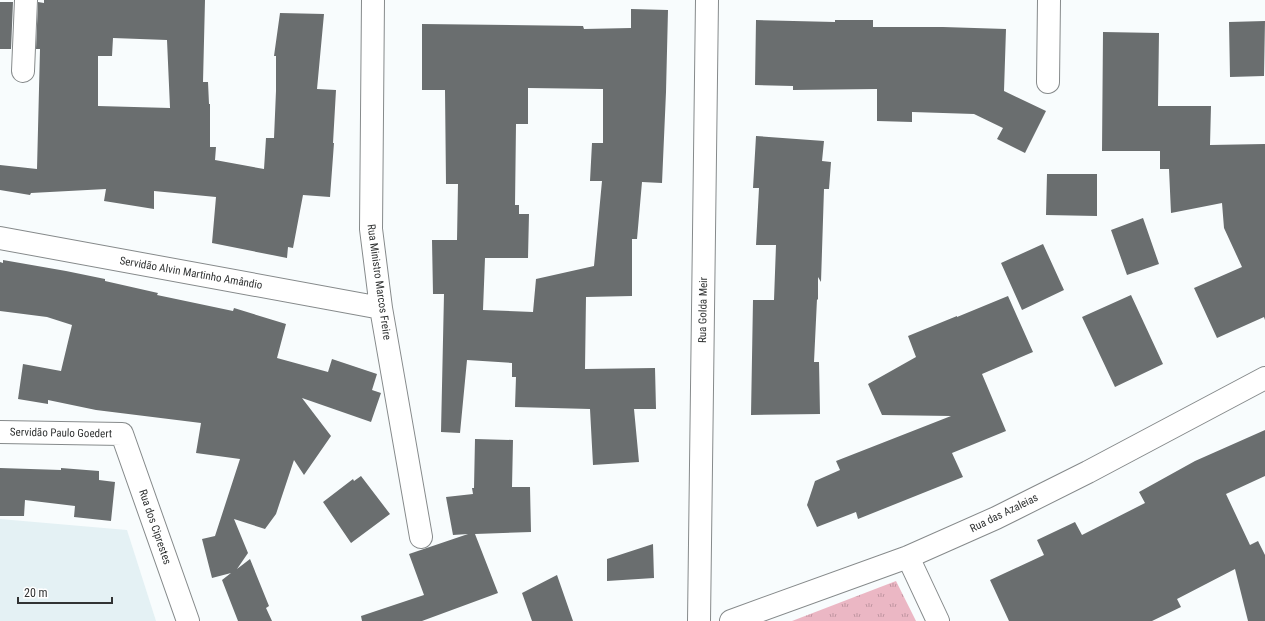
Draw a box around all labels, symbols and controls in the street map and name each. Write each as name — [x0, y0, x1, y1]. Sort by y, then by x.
street label: Rua Ministro Marcos Freire — [364, 223, 394, 341]
street label: Servidão Alvin Martinho Amândio — [119, 254, 264, 292]
street label: Rua Golda Meir — [696, 276, 710, 343]
street label: Servidão Paulo Goedert — [10, 426, 112, 440]
street label: Rua dos Ciprestes — [136, 488, 174, 566]
street label: Rua das Azaleias — [968, 491, 1040, 535]
scale bar — [18, 579, 112, 605]
text: 20 m — [24, 586, 48, 600]

